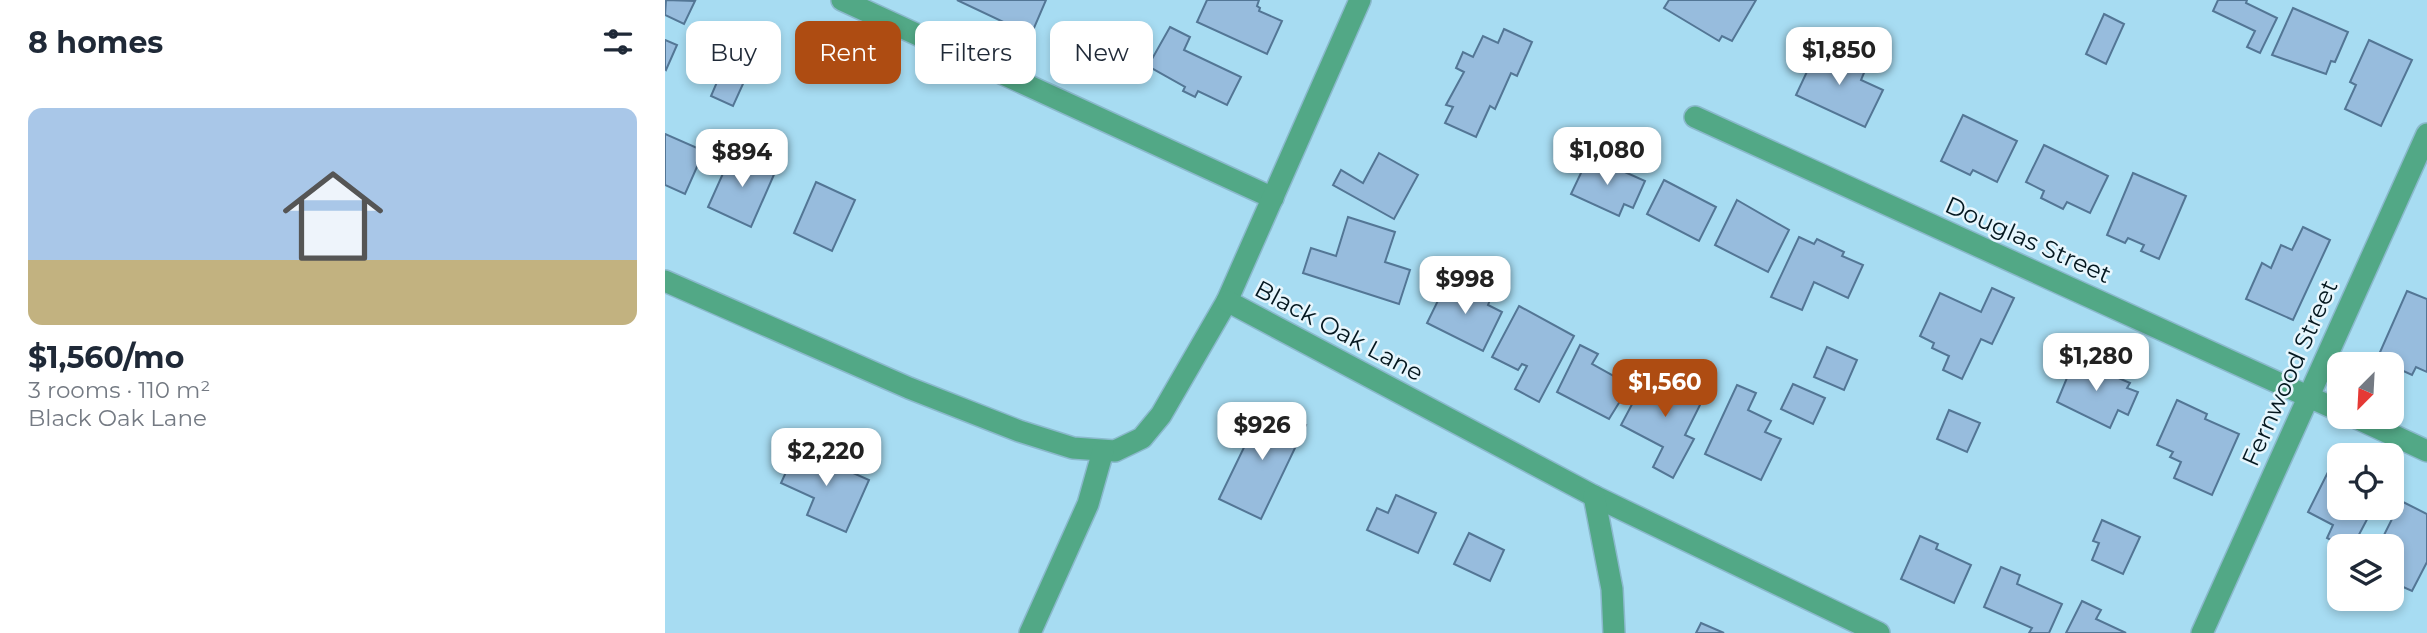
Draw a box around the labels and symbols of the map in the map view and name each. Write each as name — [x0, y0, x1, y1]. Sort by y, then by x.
pin: $1,850 — [1782, 28, 1896, 87]
pin: $1,080 — [1550, 128, 1664, 187]
pin: $894 — [701, 130, 783, 189]
street label: Douglas Street — [1941, 190, 2116, 289]
pin: $998 — [1424, 256, 1506, 316]
street label: Black Oak Lane — [1250, 274, 1428, 387]
street label: Fernwood Street — [2235, 275, 2344, 470]
pin: $1,280 — [2039, 334, 2153, 393]
north arrow — [2327, 352, 2405, 429]
pin: $1,560 — [1608, 360, 1722, 419]
pin: $926 — [1221, 402, 1303, 462]
pin: $2,220 — [769, 428, 883, 488]

